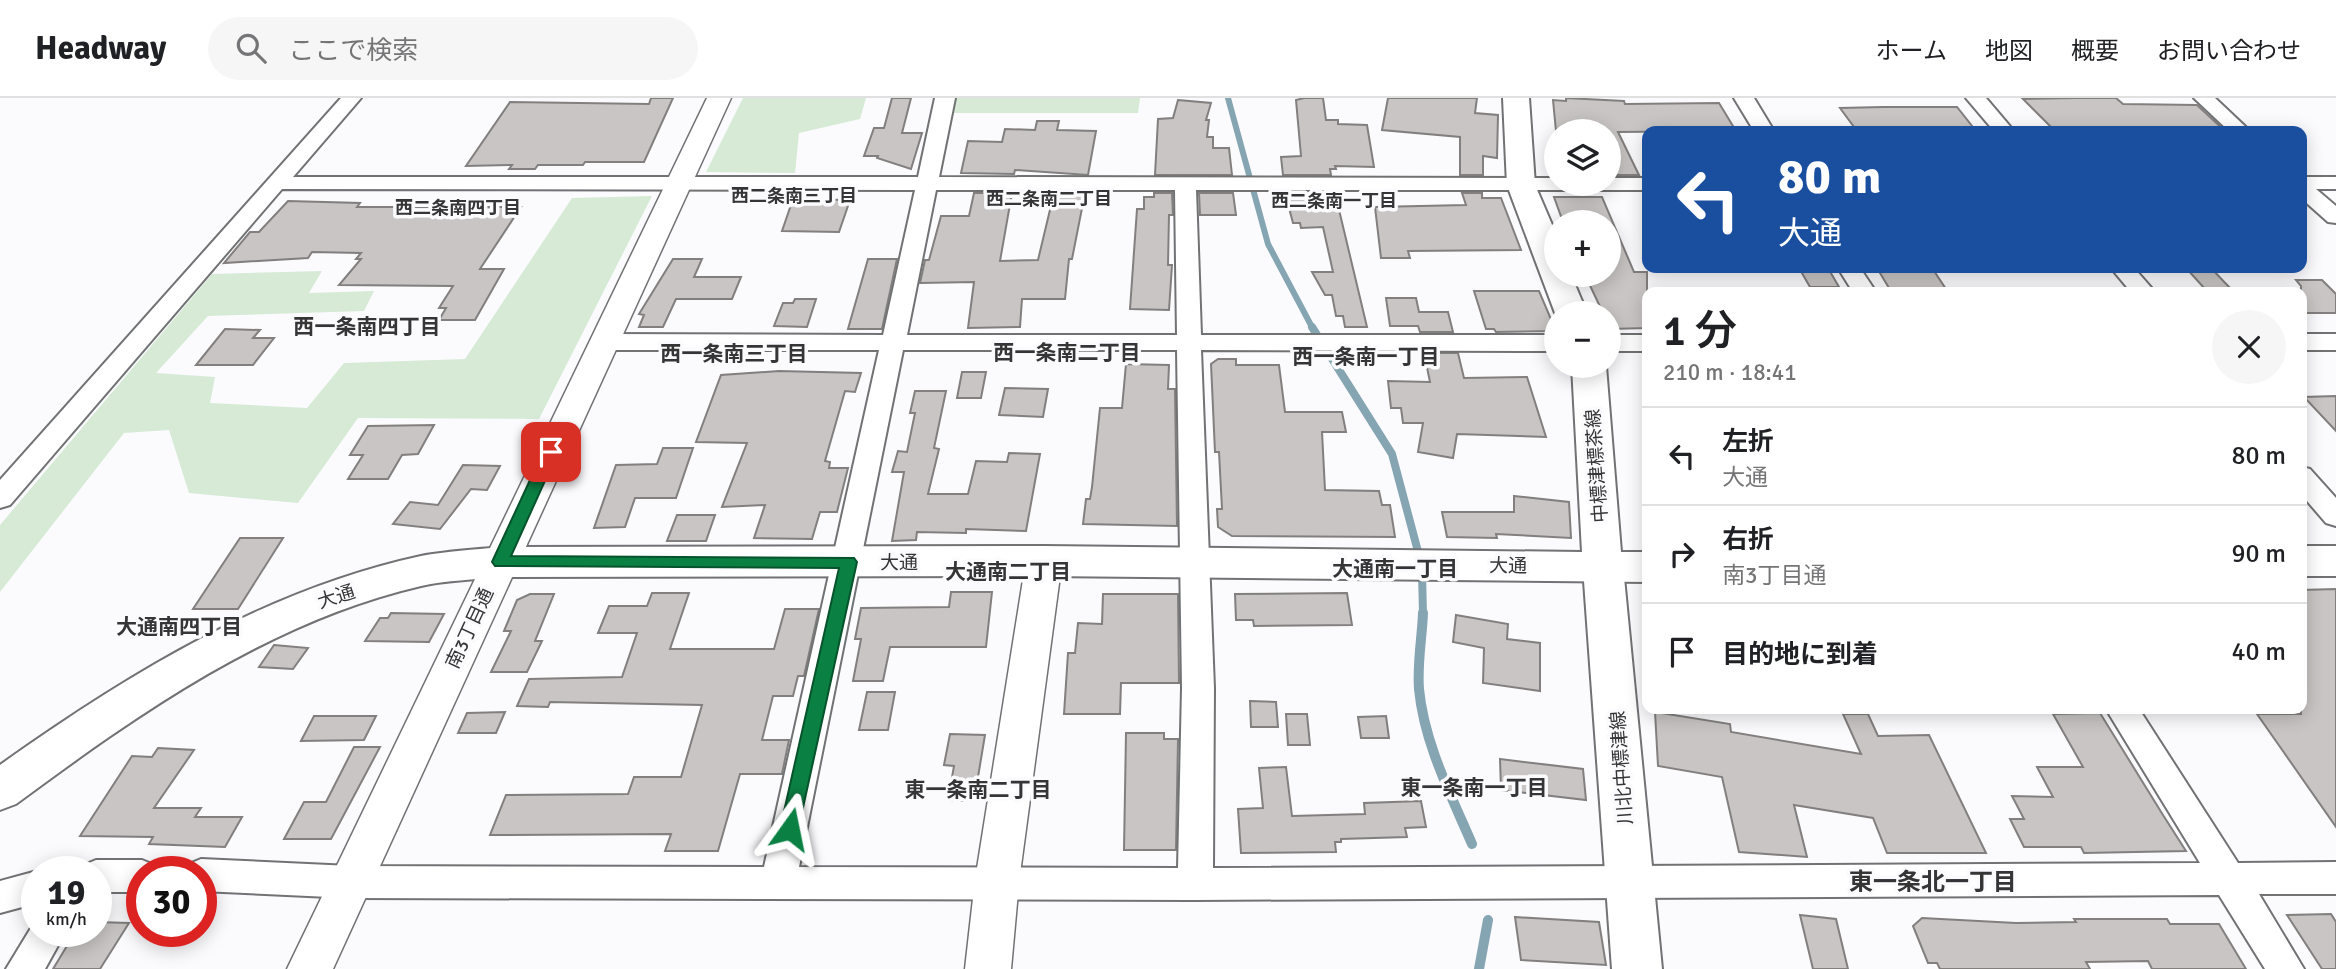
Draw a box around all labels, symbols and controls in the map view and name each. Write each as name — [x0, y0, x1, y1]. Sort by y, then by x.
search box — [208, 17, 698, 80]
text: Headway — [35, 28, 166, 69]
icon: search — [232, 29, 270, 67]
text: ここで検索 — [288, 35, 418, 67]
text: ホーム — [1876, 36, 1947, 66]
text: 地図 — [1985, 36, 2033, 66]
text: 概要 — [2071, 36, 2119, 66]
text: お問い合わせ — [2157, 36, 2301, 66]
map controls — [1544, 119, 1621, 378]
button: layers — [1544, 119, 1621, 196]
text: 80 m — [1778, 147, 1881, 207]
icon: left — [1663, 154, 1754, 245]
district label: 西二条南三丁目 — [731, 185, 857, 207]
district label: 西二条南二丁目 — [986, 188, 1112, 210]
district label: 西二条南一丁目 — [1271, 190, 1397, 212]
district label: 西二条南四丁目 — [395, 197, 521, 219]
button: + — [1544, 210, 1621, 287]
text: 大通 — [1778, 214, 1842, 253]
button: − — [1544, 301, 1621, 378]
text: 1 分 — [1663, 306, 1737, 357]
button: close — [2212, 310, 2286, 384]
district label: 西一条南四丁目 — [294, 314, 441, 340]
district label: 西一条南二丁目 — [994, 340, 1141, 366]
district label: 西一条南三丁目 — [661, 341, 808, 367]
district label: 西一条南一丁目 — [1293, 344, 1440, 370]
text: 210 m · 18:41 — [1663, 358, 1797, 387]
street label: 中標津標茶線 — [1581, 408, 1613, 524]
pin — [521, 422, 581, 482]
text: 左折 — [1722, 426, 1774, 458]
icon: arrive — [532, 433, 570, 471]
icon: left — [1663, 437, 1701, 475]
text: 80 m — [2231, 440, 2286, 472]
text: 大通 — [1722, 463, 1768, 492]
text: 右折 — [1722, 524, 1774, 556]
icon: right — [1663, 535, 1701, 573]
text: 90 m — [2231, 538, 2286, 570]
street label: 大通 — [880, 551, 918, 575]
street label: 大通 — [1489, 554, 1527, 578]
district label: 大通南一丁目 — [1332, 556, 1458, 582]
district label: 大通南二丁目 — [945, 559, 1071, 585]
text: 南3丁目通 — [1722, 561, 1826, 590]
street label: 大通 — [315, 580, 358, 614]
street label: 南3丁目通 — [441, 584, 499, 673]
district label: 大通南四丁目 — [116, 614, 242, 640]
icon: arrive — [1663, 633, 1701, 671]
text: 40 m — [2231, 636, 2286, 668]
text: 目的地に到着 — [1722, 639, 1878, 671]
street label: 川北中標津線 — [1606, 710, 1638, 826]
district label: 東一条南一丁目 — [1401, 775, 1548, 801]
district label: 東一条南二丁目 — [905, 777, 1052, 803]
position arrow — [753, 792, 827, 866]
speed limit sign: 30 — [126, 856, 217, 947]
district label: 東一条北一丁目 — [1849, 867, 2017, 897]
text: 19 — [48, 871, 85, 914]
text: km/h — [46, 908, 87, 930]

